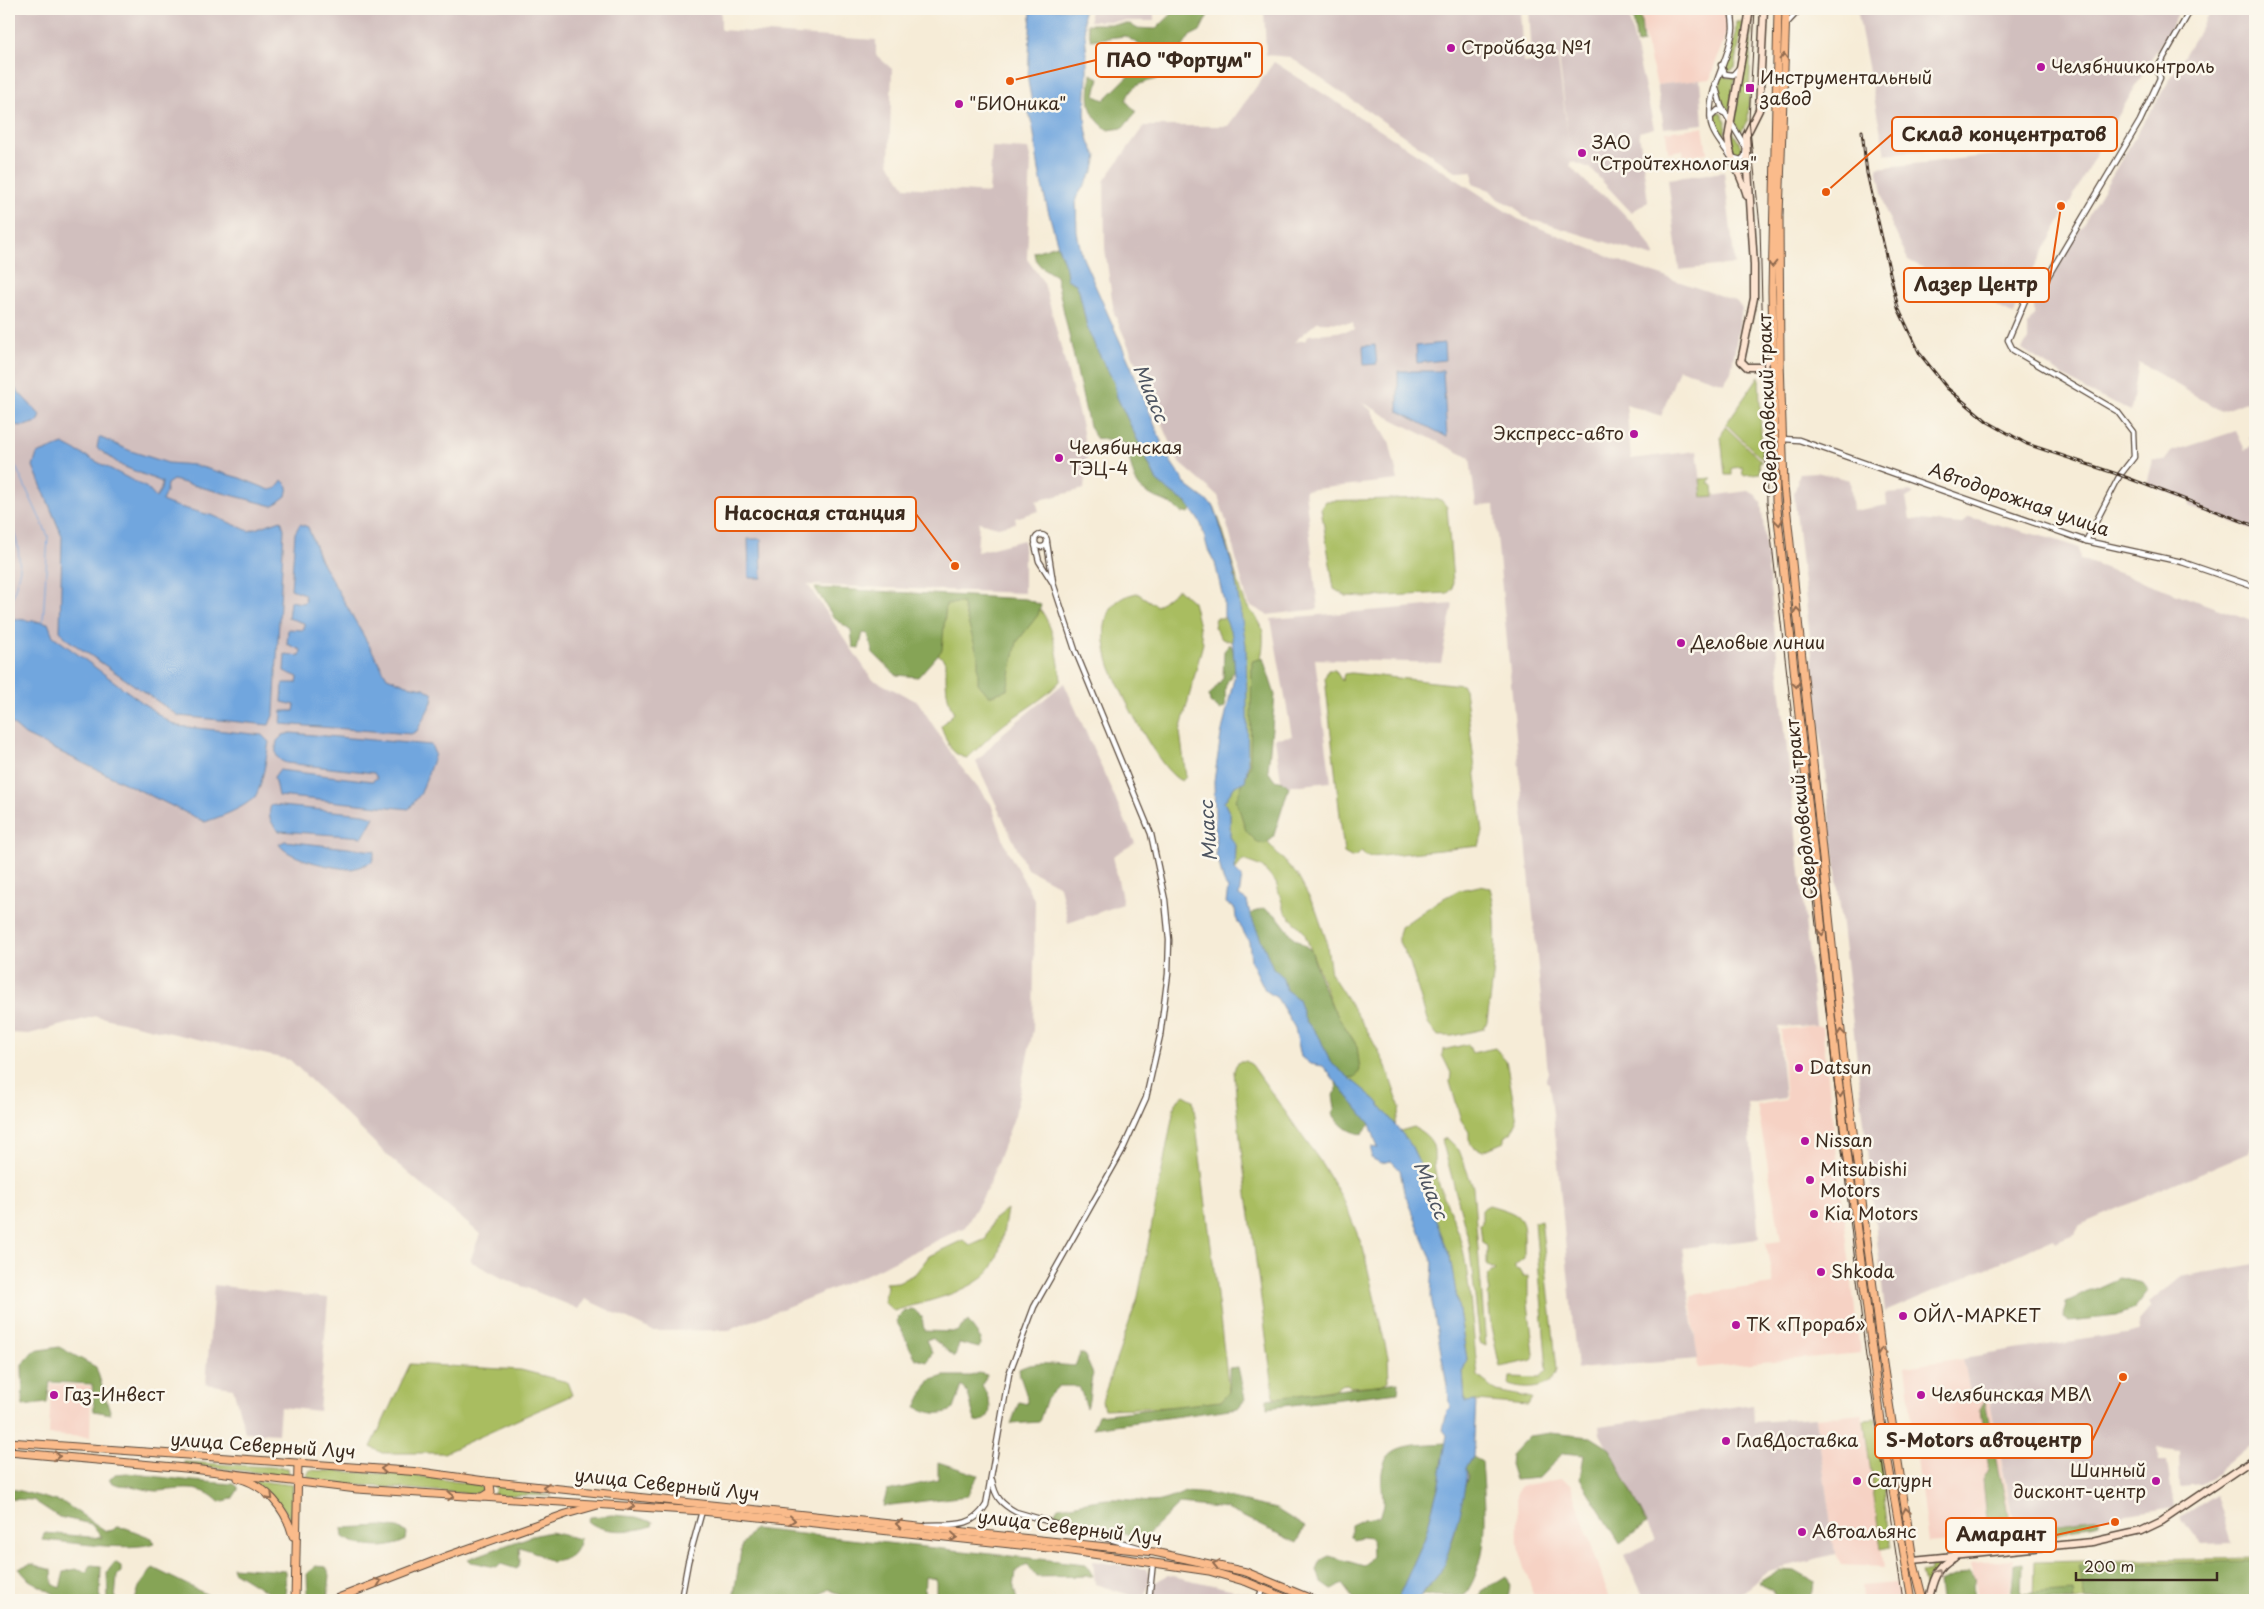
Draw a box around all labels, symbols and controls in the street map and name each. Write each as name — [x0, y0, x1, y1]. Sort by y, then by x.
place label: Стройбаза №1 — [1461, 33, 1591, 60]
marker: Стройбаза №1 — [1445, 42, 1457, 54]
callout: ПАО "Фортум" — [1096, 43, 1262, 77]
text: ПАО "Фортум" — [1106, 45, 1252, 73]
place label: Челябнииконтроль — [2051, 52, 2214, 79]
one-way arrow — [1779, 53, 1789, 61]
marker: Челябнииконтроль — [2035, 61, 2047, 73]
place label: Инструментальный завод — [1759, 63, 1932, 111]
marker: Инструментальный завод — [1744, 82, 1756, 94]
place label: "БИОника" — [969, 89, 1066, 116]
marker: "БИОника" — [953, 98, 965, 110]
callout: Склад концентратов — [1892, 117, 2117, 151]
text: Склад концентратов — [1901, 119, 2107, 147]
place label: ЗАО "Стройтехнология" — [1592, 128, 1757, 176]
marker: ЗАО "Стройтехнология" — [1576, 147, 1588, 159]
one-way arrow — [1767, 261, 1777, 269]
callout: Лазер Центр — [1904, 268, 2049, 302]
text: Лазер Центр — [1914, 269, 2038, 297]
street label: Свердловский тракт — [1750, 312, 1783, 495]
water label: Миасс — [1127, 359, 1177, 427]
place label: Экспресс-авто — [1493, 419, 1624, 446]
marker: Экспресс-авто — [1628, 428, 1640, 440]
place label: Челябинская ТЭЦ-4 — [1069, 433, 1182, 481]
marker: Челябинская ТЭЦ-4 — [1053, 452, 1065, 464]
street label: Автодорожная улица — [1925, 455, 2114, 542]
callout: Насосная станция — [715, 497, 916, 531]
text: Насосная станция — [724, 498, 906, 526]
one-way arrow — [1773, 518, 1784, 526]
one-way arrow — [1792, 606, 1803, 614]
place label: Деловые линии — [1690, 628, 1825, 655]
marker: Деловые линии — [1675, 637, 1687, 649]
one-way arrow — [1790, 680, 1801, 688]
street label: Свердловский тракт — [1778, 717, 1823, 901]
water label: Миасс — [1191, 799, 1223, 862]
one-way arrow — [1816, 929, 1827, 937]
one-way arrow — [1836, 1029, 1847, 1037]
place label: Datsun — [1809, 1053, 1872, 1080]
marker: Datsun — [1793, 1062, 1805, 1074]
one-way arrow — [1834, 1090, 1845, 1098]
place label: Nissan — [1815, 1126, 1872, 1153]
marker: Nissan — [1799, 1135, 1811, 1147]
place label: Mitsubishi Motors — [1820, 1155, 1907, 1203]
water label: Миасс — [1408, 1156, 1457, 1224]
marker: Mitsubishi Motors — [1804, 1174, 1816, 1186]
place label: Kia Motors — [1824, 1199, 1918, 1226]
marker: Kia Motors — [1808, 1208, 1820, 1220]
place label: Shkoda — [1831, 1257, 1895, 1284]
marker: Shkoda — [1815, 1266, 1827, 1278]
place label: ОЙЛ-МАРКЕТ — [1913, 1301, 2041, 1328]
place label: ТК «Прораб» — [1746, 1310, 1865, 1337]
marker: ОЙЛ-МАРКЕТ — [1897, 1310, 1909, 1322]
marker: ТК «Прораб» — [1730, 1319, 1742, 1331]
one-way arrow — [1877, 1346, 1887, 1355]
place label: Газ-Инвест — [64, 1380, 165, 1407]
place label: Челябинская МВЛ — [1931, 1380, 2092, 1407]
marker: Газ-Инвест — [48, 1389, 60, 1401]
marker: Челябинская МВЛ — [1915, 1389, 1927, 1401]
callout: S-Motors автоцентр — [1875, 1424, 2092, 1458]
street label: улица Северный Луч — [169, 1425, 357, 1464]
text: S-Motors автоцентр — [1886, 1425, 2082, 1453]
place label: ГлавДоставка — [1736, 1426, 1859, 1453]
marker: ГлавДоставка — [1720, 1435, 1732, 1447]
one-way arrow — [54, 1450, 62, 1461]
place label: Шинный дисконт-центр — [2013, 1456, 2146, 1504]
street label: улица Северный Луч — [573, 1460, 761, 1507]
one-way arrow — [380, 1464, 388, 1475]
place label: Сатурн — [1867, 1466, 1932, 1493]
marker: Сатурн — [1851, 1475, 1863, 1487]
marker: Шинный дисконт-центр — [2150, 1475, 2162, 1487]
one-way arrow — [541, 1482, 549, 1493]
one-way arrow — [265, 1491, 274, 1500]
one-way arrow — [448, 1491, 455, 1501]
one-way arrow — [627, 1500, 635, 1511]
street label: улица Северный Луч — [976, 1502, 1164, 1551]
one-way arrow — [1901, 1507, 1912, 1515]
one-way arrow — [789, 1514, 797, 1525]
place label: Автоальянс — [1812, 1517, 1917, 1544]
callout: Амарант — [1946, 1518, 2056, 1552]
one-way arrow — [895, 1519, 903, 1530]
text: Амарант — [1956, 1519, 2047, 1547]
marker: Автоальянс — [1796, 1526, 1808, 1538]
one-way arrow — [950, 1532, 958, 1543]
scale bar — [2076, 1549, 2218, 1581]
text: 200 m — [2084, 1554, 2134, 1577]
one-way arrow — [1212, 1559, 1221, 1570]
one-way arrow — [1933, 1569, 1943, 1578]
one-way arrow — [373, 1578, 382, 1588]

